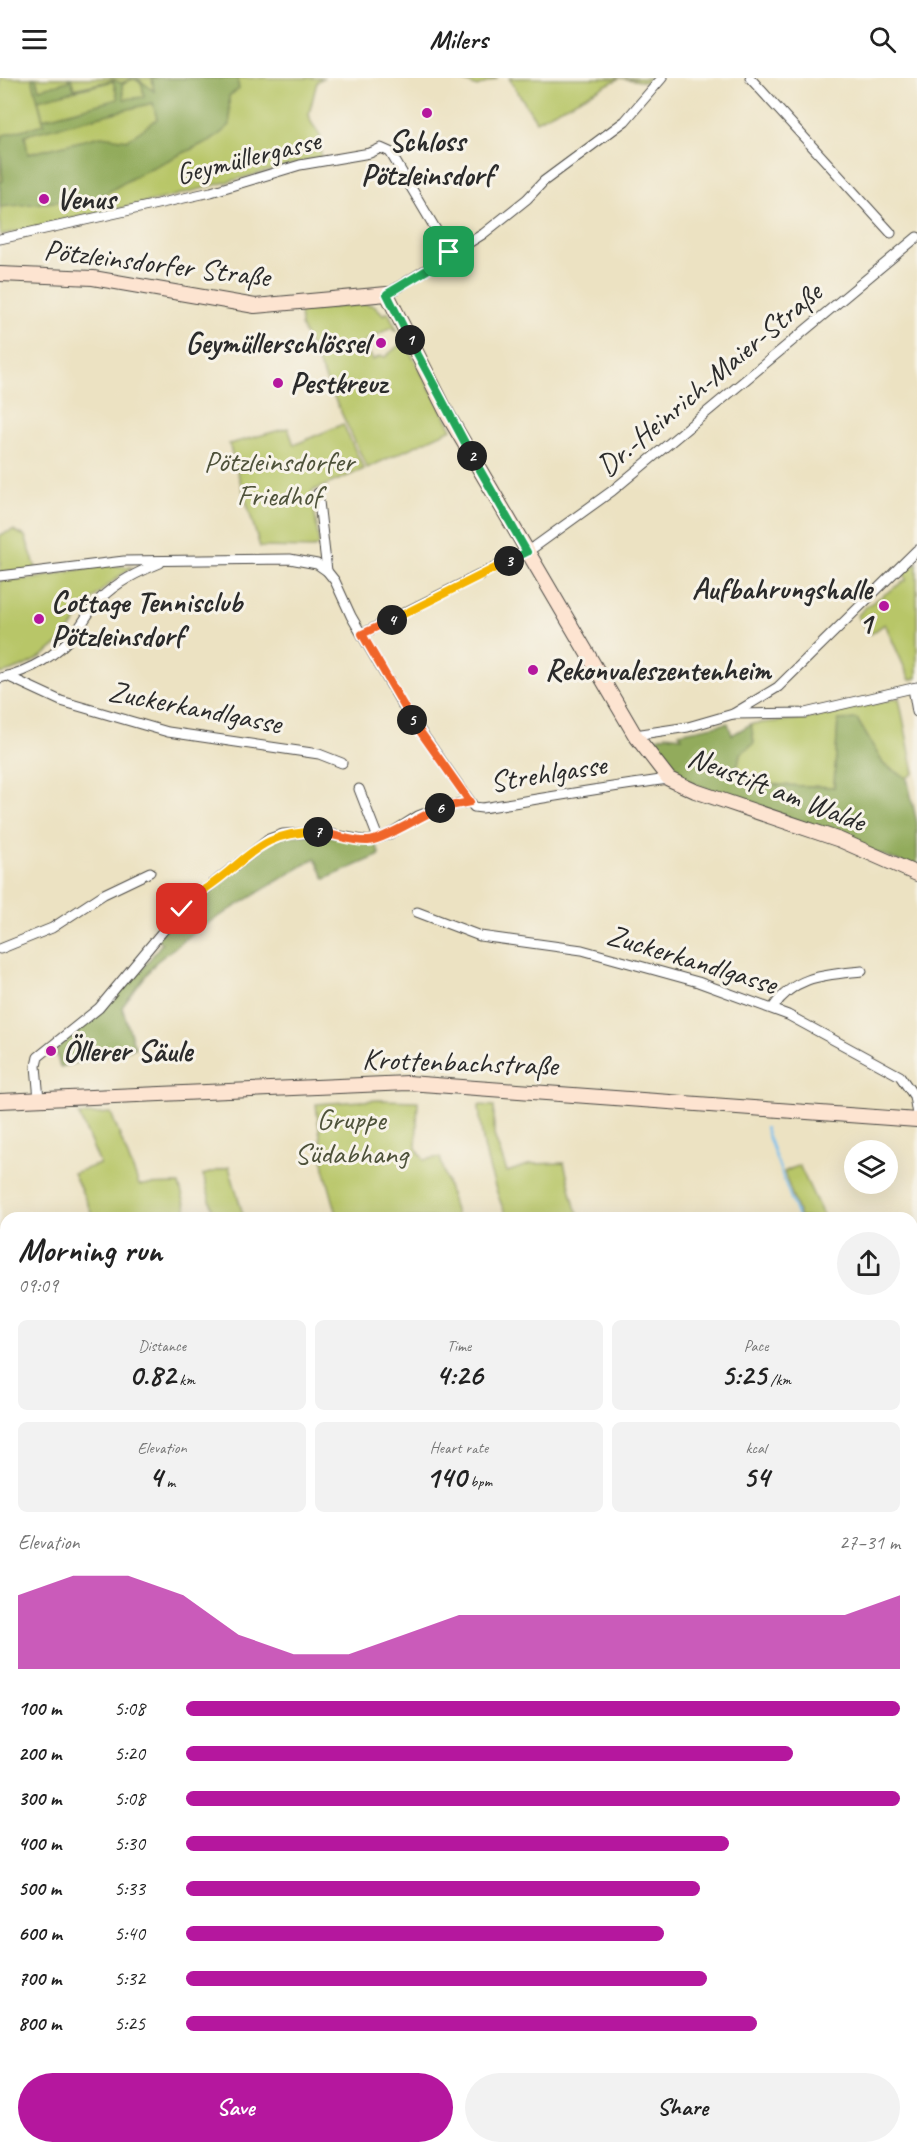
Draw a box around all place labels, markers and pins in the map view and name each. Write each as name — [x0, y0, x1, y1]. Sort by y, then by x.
marker: Schloss Pötzleinsdorf — [420, 106, 434, 120]
place label: Schloss Pötzleinsdorf — [361, 122, 500, 194]
place label: Venus — [56, 180, 119, 218]
marker: Venus — [37, 192, 51, 206]
pin — [423, 226, 474, 277]
place label: Geymüllerschlössel — [185, 324, 375, 362]
pin: 1 — [395, 325, 425, 355]
marker: Geymüllerschlössel — [374, 336, 388, 350]
place label: Pestkreuz — [290, 364, 390, 402]
marker: Pestkreuz — [271, 376, 285, 390]
pin: 2 — [457, 441, 487, 471]
pin: 3 — [494, 546, 524, 576]
place label: Aufbahrungshalle 1 — [692, 570, 876, 642]
place label: Cottage Tennisclub Pötzleinsdorf — [51, 583, 245, 655]
marker: Aufbahrungshalle 1 — [877, 599, 891, 613]
pin: 4 — [377, 605, 407, 635]
marker: Cottage Tennisclub Pötzleinsdorf — [32, 612, 46, 626]
place label: Rekonvaleszentenheim — [545, 651, 772, 689]
marker: Rekonvaleszentenheim — [526, 663, 540, 677]
pin: 5 — [397, 705, 427, 735]
pin: 6 — [425, 793, 455, 823]
pin: 7 — [303, 817, 333, 847]
pin — [156, 883, 207, 934]
place label: Öllerer Säule — [63, 1032, 194, 1070]
marker: Öllerer Säule — [44, 1044, 58, 1058]

